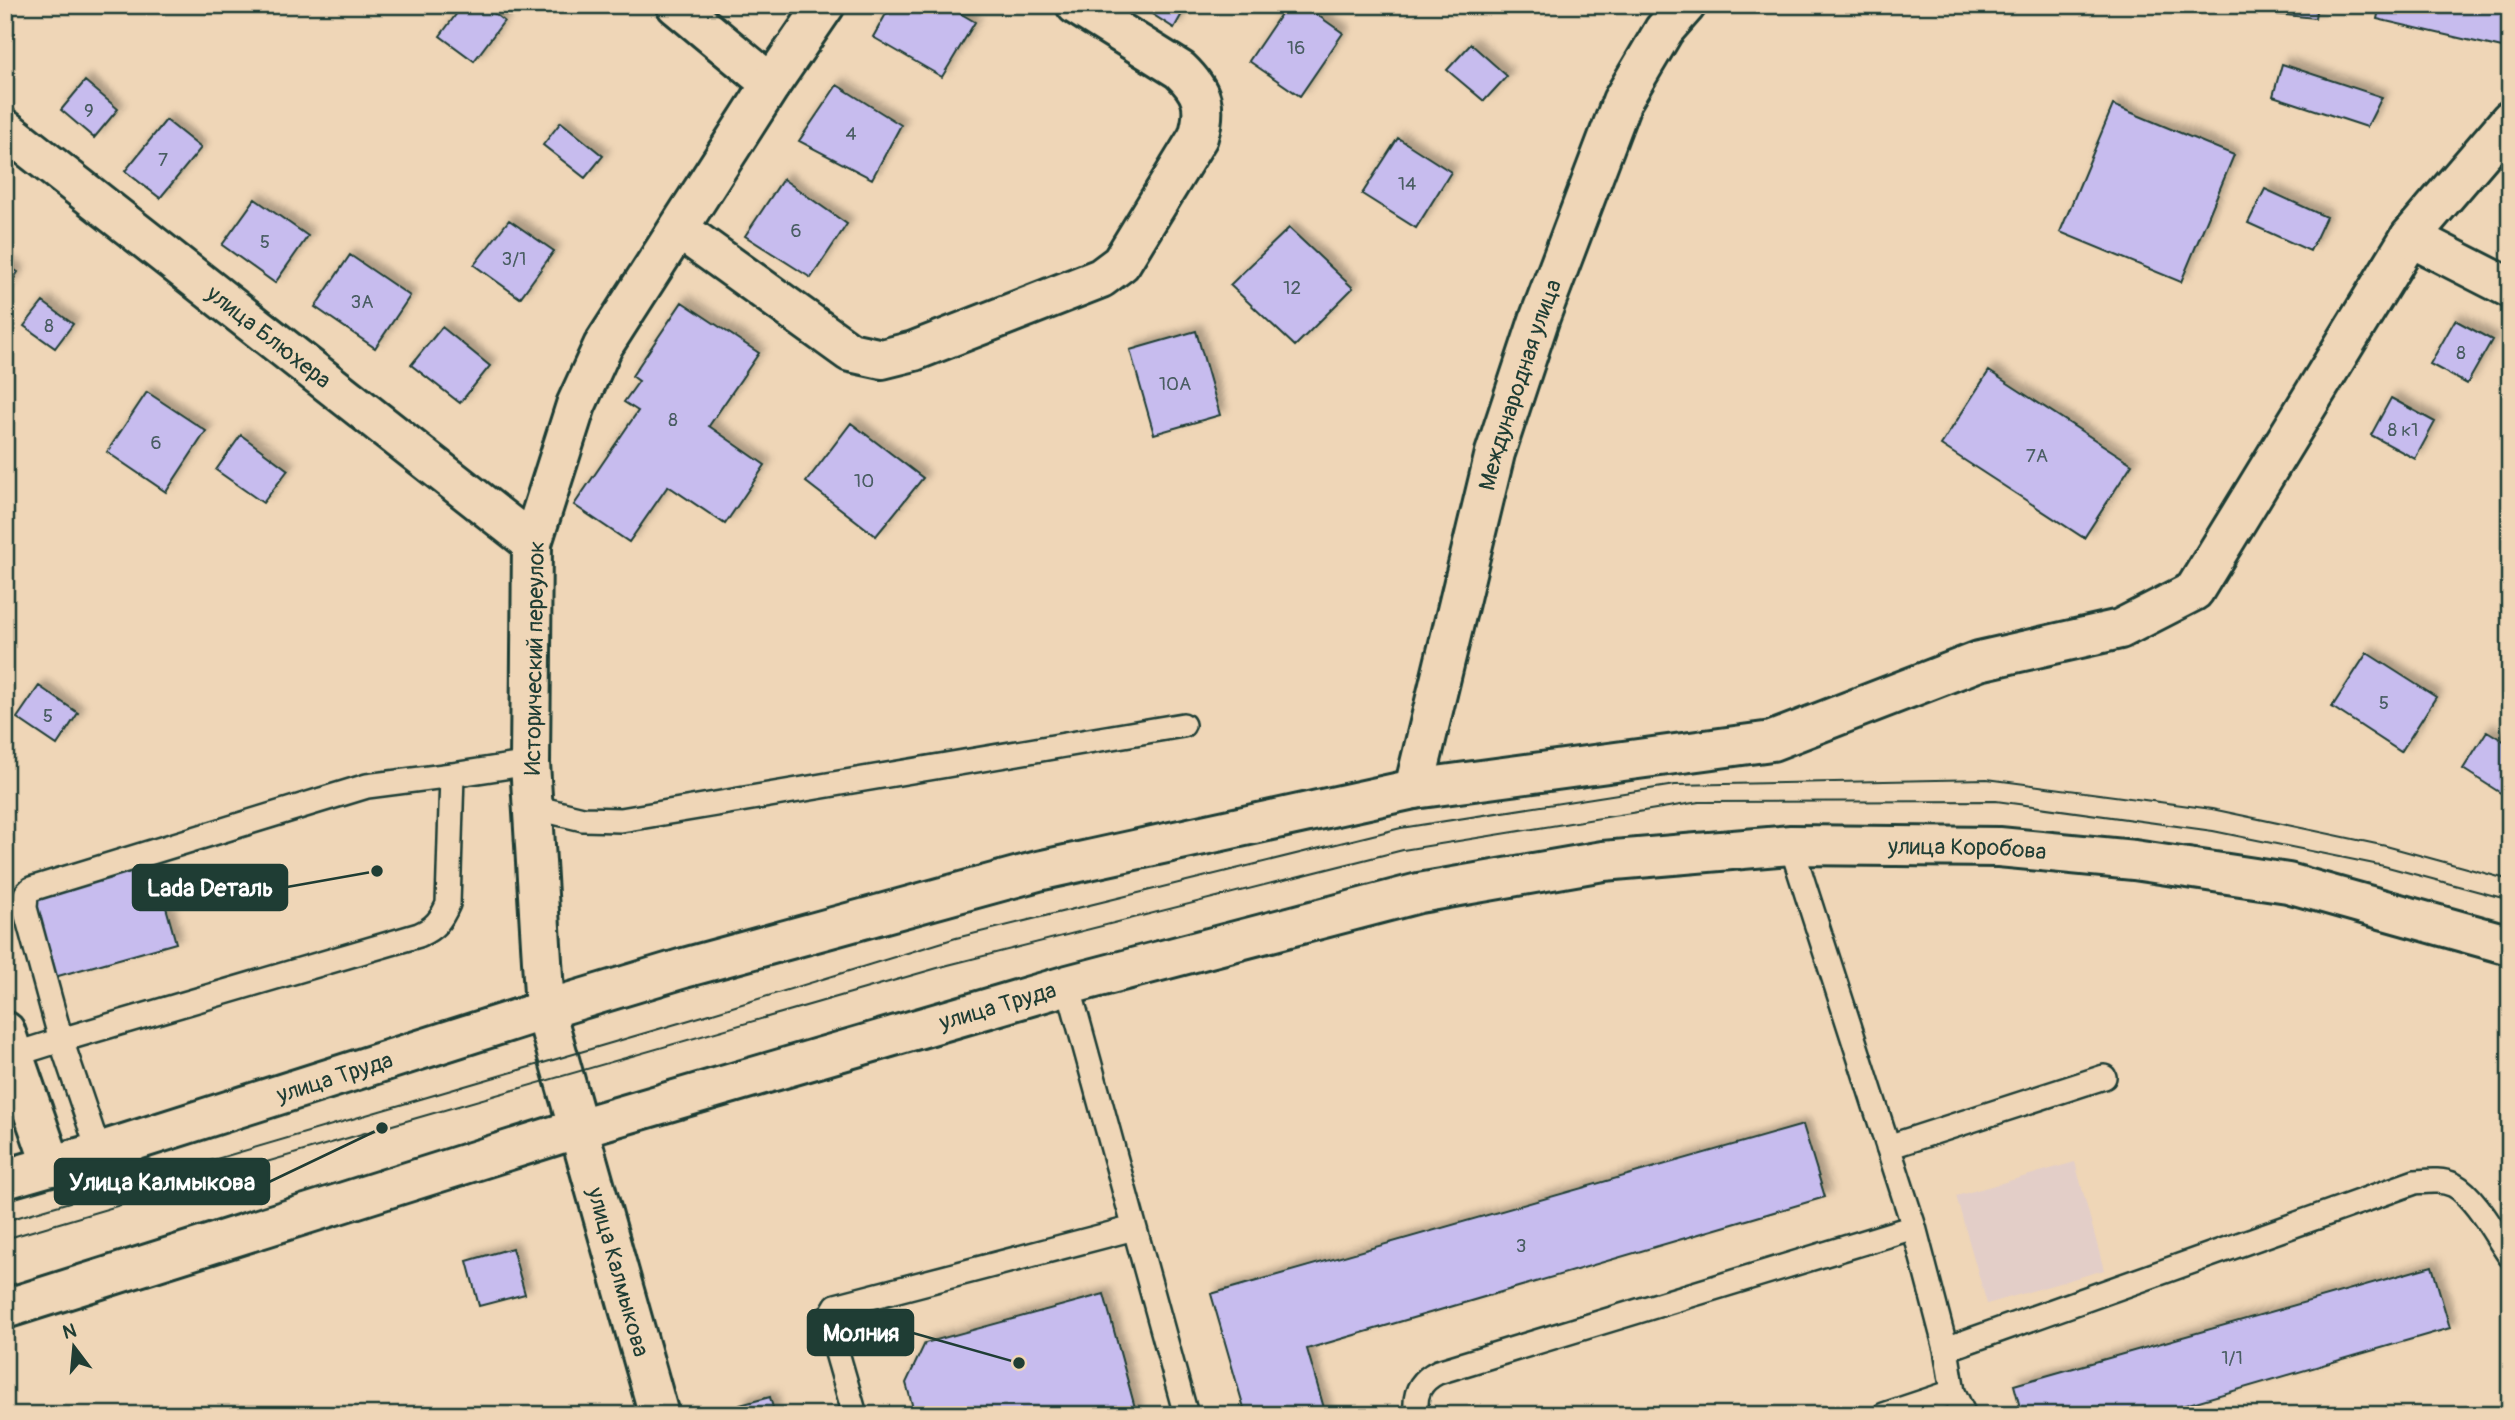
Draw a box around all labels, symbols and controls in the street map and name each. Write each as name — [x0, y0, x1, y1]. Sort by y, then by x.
house number: 16 — [1287, 36, 1305, 60]
house number: 9 — [84, 99, 94, 123]
house number: 4 — [845, 122, 857, 146]
house number: 7 — [158, 148, 168, 172]
house number: 14 — [1398, 172, 1416, 196]
house number: 6 — [790, 219, 802, 243]
house number: 5 — [260, 230, 270, 254]
house number: 3/1 — [502, 247, 526, 271]
street label: Международная улица — [1472, 275, 1568, 493]
house number: 12 — [1283, 276, 1301, 300]
street label: улица Блюхера — [200, 278, 337, 395]
house number: 3А — [351, 290, 373, 314]
house number: 8 — [44, 314, 54, 338]
house number: 8 — [2456, 341, 2466, 365]
house number: 10А — [1159, 372, 1191, 396]
house number: 8 — [668, 408, 678, 432]
house number: 8 к1 — [2388, 418, 2418, 442]
house number: 6 — [150, 431, 162, 455]
house number: 7А — [2026, 444, 2048, 468]
house number: 10 — [854, 469, 874, 493]
street label: Исторический переулок — [518, 541, 551, 775]
house number: 5 — [2379, 691, 2389, 715]
house number: 5 — [43, 704, 53, 728]
street label: улица Коробова — [1887, 832, 2048, 867]
callout: Lada Dеталь — [133, 865, 287, 910]
text: Lada Dеталь — [147, 874, 273, 903]
street label: улица Труда — [935, 975, 1060, 1037]
street label: улица Труда — [272, 1045, 396, 1110]
callout: Улица Калмыкова — [55, 1159, 269, 1204]
text: Улица Калмыкова — [69, 1168, 255, 1197]
street label: улица Калмыкова — [580, 1183, 656, 1360]
house number: 3 — [1516, 1234, 1526, 1258]
callout: Молния — [808, 1310, 913, 1355]
north arrow — [38, 1312, 108, 1382]
text: N — [60, 1318, 79, 1345]
text: Молния — [823, 1319, 899, 1348]
house number: 1/1 — [2221, 1346, 2243, 1370]

